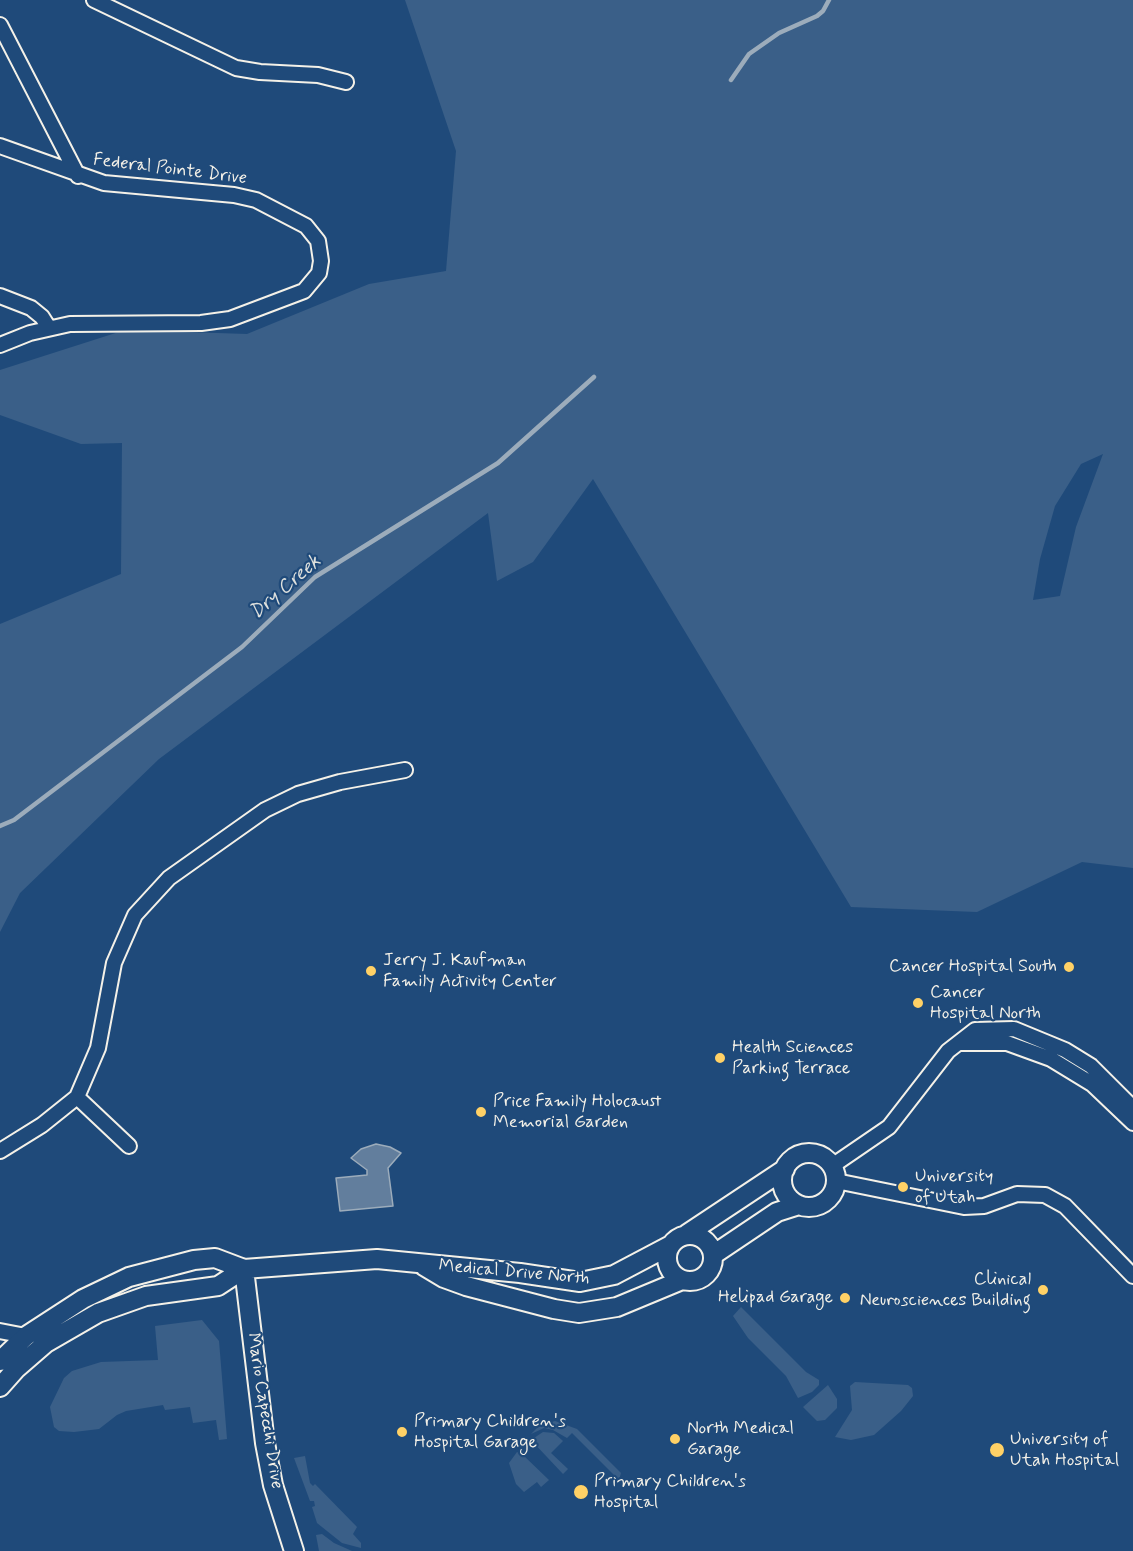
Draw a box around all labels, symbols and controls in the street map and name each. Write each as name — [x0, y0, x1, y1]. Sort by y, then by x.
street label: Federal Pointe Drive — [92, 150, 248, 190]
water label: Dry Creek — [245, 550, 327, 626]
place label: Jerry J. Kaufman Family Activity Center — [383, 950, 557, 992]
place label: Cancer Hospital South — [889, 956, 1057, 978]
marker: Cancer Hospital South — [1062, 960, 1076, 974]
marker: Jerry J. Kaufman Family Activity Center — [364, 964, 378, 978]
place label: Cancer Hospital North — [930, 982, 1041, 1024]
marker: Cancer Hospital North — [911, 996, 925, 1010]
place label: Health Sciences Parking Terrace — [732, 1037, 853, 1080]
marker: Health Sciences Parking Terrace — [713, 1051, 727, 1065]
place label: Price Family Holocaust Memorial Garden — [493, 1091, 661, 1134]
marker: Price Family Holocaust Memorial Garden — [474, 1105, 488, 1119]
place label: University of Utah — [915, 1166, 993, 1208]
marker: University of Utah — [896, 1180, 910, 1194]
street label: Medical Drive North — [438, 1256, 590, 1290]
place label: Clinical Neurosciences Building — [860, 1269, 1031, 1312]
marker: Clinical Neurosciences Building — [1036, 1283, 1050, 1297]
place label: Helipad Garage — [718, 1287, 833, 1309]
marker: Helipad Garage — [838, 1291, 852, 1305]
street label: Mario Capecchi Drive — [241, 1331, 287, 1491]
place label: Primary Children's Hospital Garage — [414, 1411, 566, 1454]
place label: North Medical Garage — [687, 1418, 794, 1460]
marker: Primary Children's Hospital Garage — [395, 1425, 409, 1439]
place label: University of Utah Hospital — [1010, 1429, 1119, 1472]
marker: North Medical Garage — [668, 1432, 682, 1446]
marker: University of Utah Hospital — [988, 1441, 1006, 1459]
place label: Primary Children's Hospital — [594, 1471, 746, 1514]
marker: Primary Children's Hospital — [572, 1483, 590, 1501]

